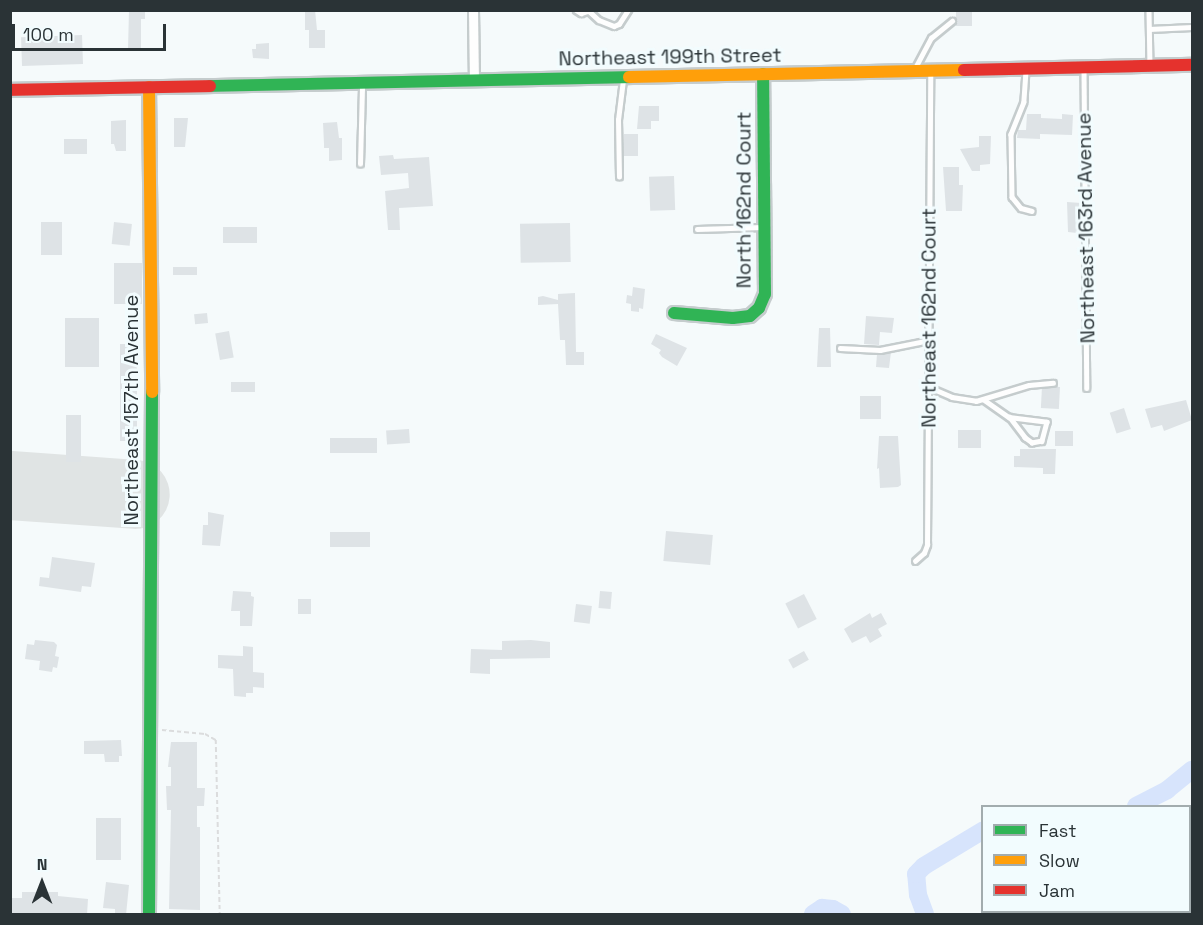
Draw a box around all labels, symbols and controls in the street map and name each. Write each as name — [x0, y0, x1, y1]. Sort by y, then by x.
scale bar — [15, 12, 170, 50]
text: 100 m — [23, 23, 74, 46]
street label: Northeast 199th Street — [558, 43, 782, 71]
street label: North 162nd Court — [732, 112, 756, 288]
street label: Northeast 163rd Avenue — [1072, 112, 1100, 344]
street label: Northeast 162nd Court — [917, 208, 941, 428]
street label: Northeast 157th Avenue — [119, 294, 143, 526]
legend — [981, 805, 1191, 913]
text: Fast — [1039, 819, 1076, 842]
text: Slow — [1039, 849, 1080, 872]
north arrow — [12, 853, 72, 913]
text: N — [37, 854, 47, 875]
text: Jam — [1039, 879, 1075, 902]

